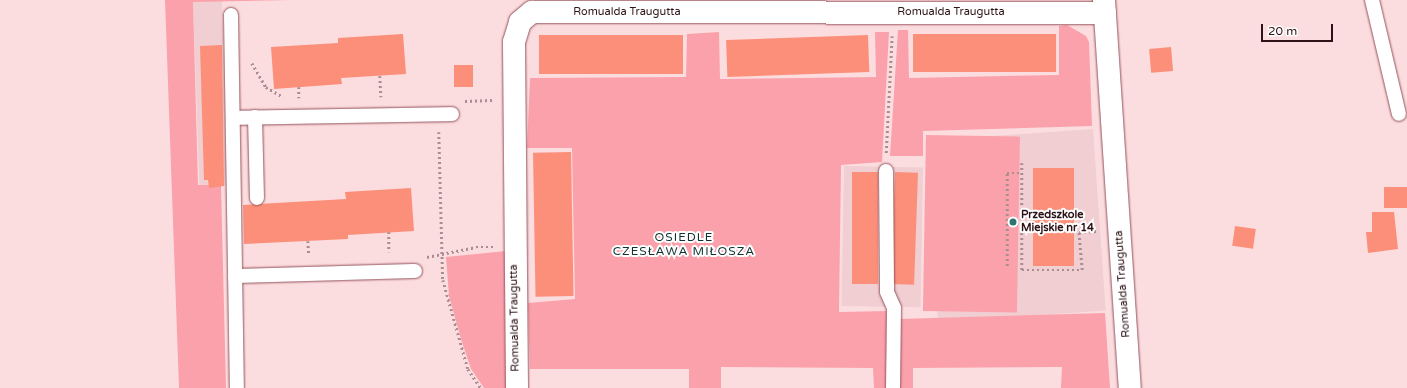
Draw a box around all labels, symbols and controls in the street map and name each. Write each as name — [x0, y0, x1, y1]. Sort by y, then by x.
street label: Romualda Traugutta — [573, 5, 681, 19]
street label: Romualda Traugutta — [897, 5, 1005, 19]
scale bar — [1263, 16, 1335, 42]
text: 20 m — [1268, 24, 1297, 38]
place label: Przedszkole Miejskie nr 14 — [1021, 209, 1094, 235]
marker: Przedszkole Miejskie nr 14 — [1008, 217, 1018, 227]
street label: Romualda Traugutta — [1113, 230, 1133, 338]
district label: OSIEDLE CZESŁAWA MIŁOSZA — [613, 231, 755, 259]
street label: Romualda Traugutta — [507, 264, 523, 372]

